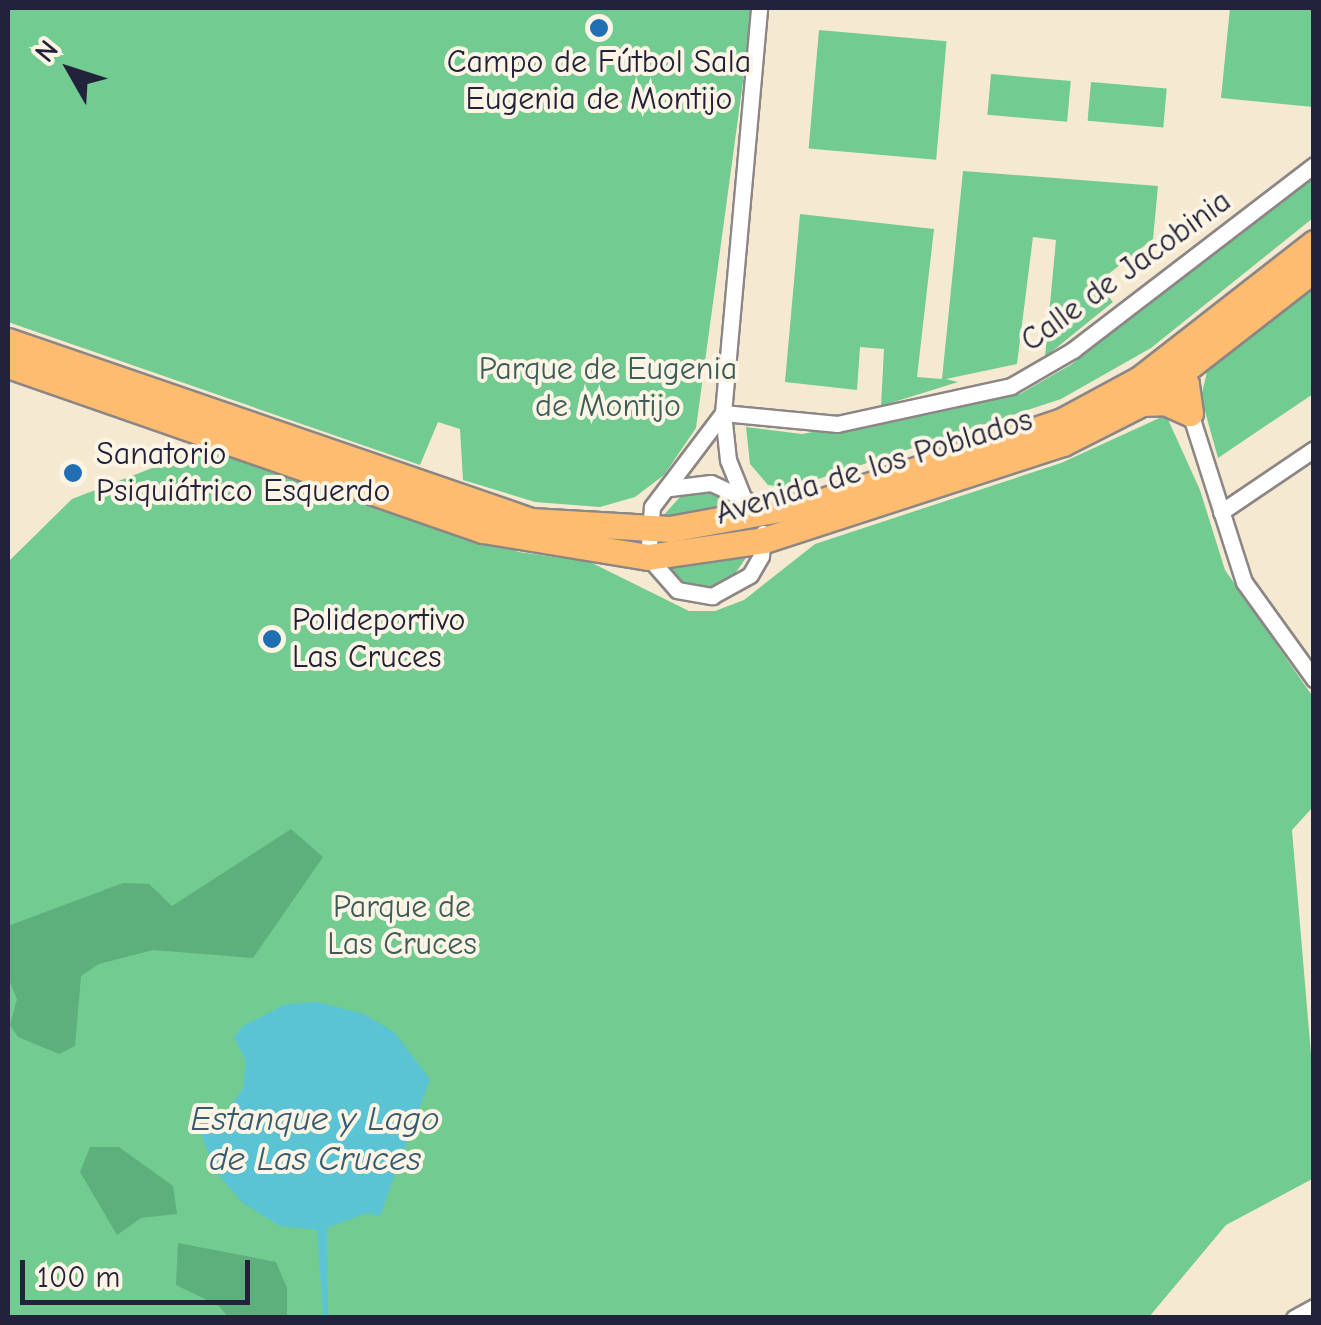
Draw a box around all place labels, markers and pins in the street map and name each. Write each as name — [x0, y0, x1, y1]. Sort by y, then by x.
marker: Campo de Fútbol Sala Eugenia de Montijo — [588, 17, 610, 39]
place label: Campo de Fútbol Sala Eugenia de Montijo — [447, 44, 751, 119]
place label: Sanatorio Psiquiátrico Esquerdo — [96, 436, 390, 511]
marker: Sanatorio Psiquiátrico Esquerdo — [60, 460, 86, 486]
place label: Polideportivo Las Cruces — [292, 602, 465, 677]
marker: Polideportivo Las Cruces — [261, 628, 283, 650]

